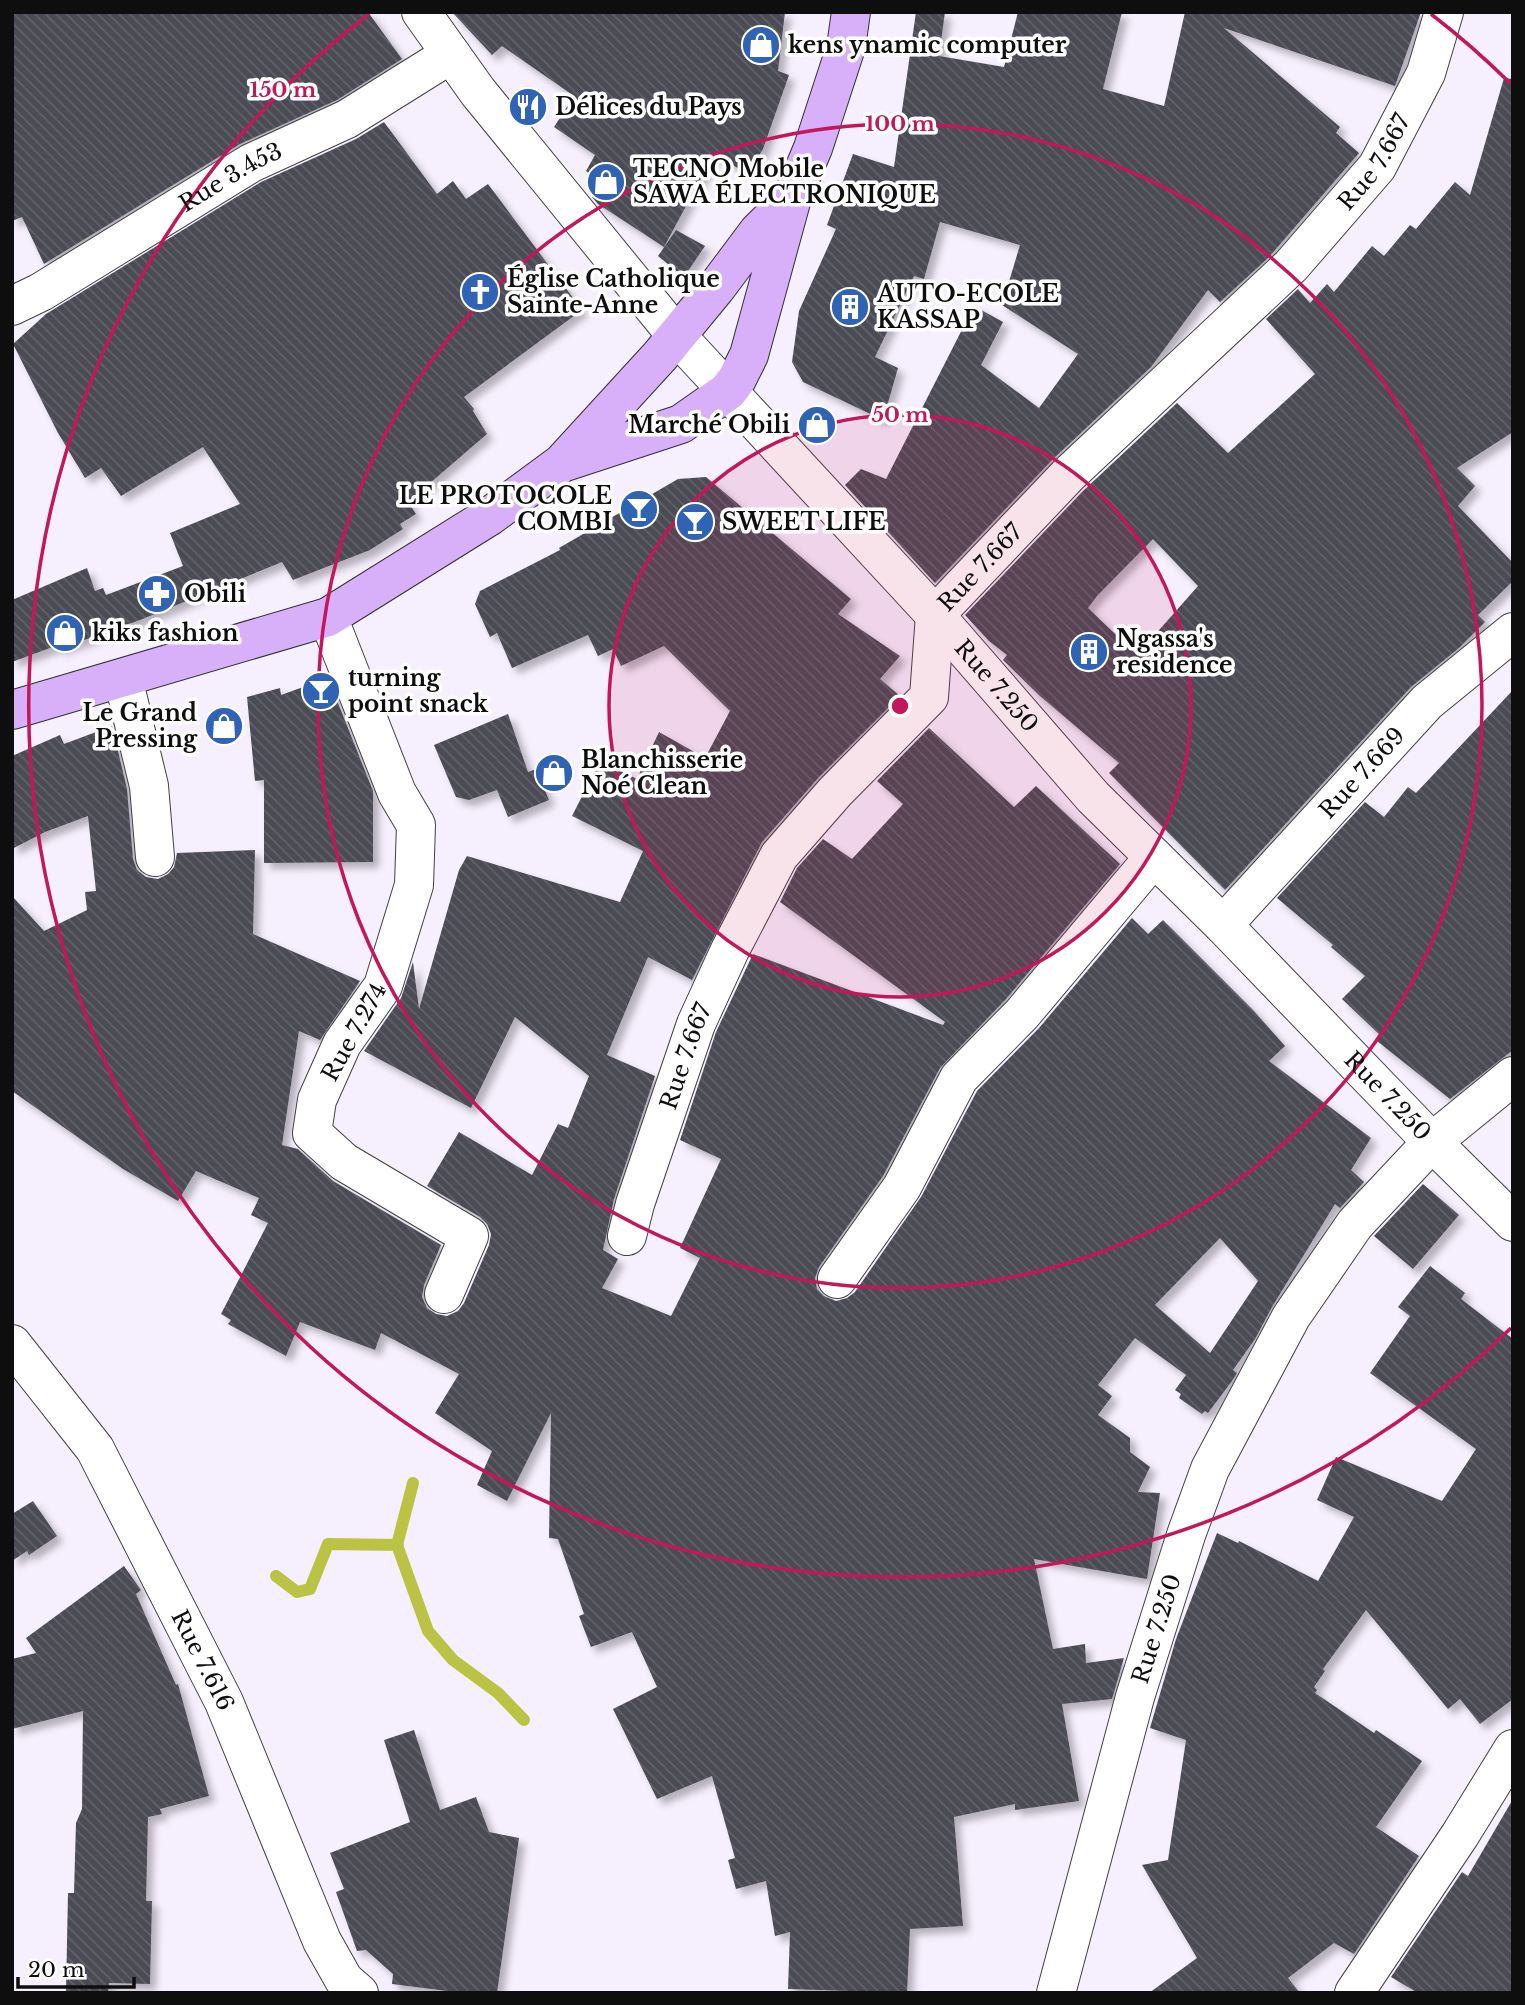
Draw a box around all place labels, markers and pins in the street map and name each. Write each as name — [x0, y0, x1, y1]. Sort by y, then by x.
shop icon: kens ynamic computer — [740, 24, 782, 66]
place label: kens ynamic computer — [788, 31, 1067, 59]
restaurant icon: Délices du Pays — [507, 86, 549, 128]
place label: Délices du Pays — [555, 93, 742, 121]
place label: TECNO Mobile SAWA ÉLECTRONIQUE — [633, 155, 936, 209]
shop icon: TECNO Mobile SAWA ÉLECTRONIQUE — [585, 161, 627, 203]
place label: Église Catholique Sainte-Anne — [507, 264, 720, 319]
church icon: Église Catholique Sainte-Anne — [459, 271, 501, 313]
place label: AUTO-ECOLE KASSAP — [876, 280, 1059, 334]
building icon: AUTO-ECOLE KASSAP — [829, 286, 871, 328]
shop icon: Marché Obili — [796, 404, 838, 446]
place label: Marché Obili — [628, 411, 790, 439]
place label: LE PROTOCOLE COMBI — [399, 482, 612, 536]
bar icon: LE PROTOCOLE COMBI — [618, 488, 660, 530]
bar icon: SWEET LIFE — [674, 501, 716, 543]
place label: SWEET LIFE — [722, 508, 886, 536]
pharmacy icon: Obili — [136, 573, 178, 615]
place label: Obili — [184, 580, 246, 608]
shop icon: kiks fashion — [44, 612, 86, 654]
place label: kiks fashion — [92, 619, 239, 647]
place label: Ngassa's residence — [1116, 625, 1232, 679]
building icon: Ngassa's residence — [1068, 631, 1110, 673]
place label: turning point snack — [348, 664, 489, 718]
bar icon: turning point snack — [300, 670, 342, 712]
centre of rings — [888, 694, 912, 718]
place label: Le Grand Pressing — [83, 699, 198, 753]
shop icon: Le Grand Pressing — [203, 705, 245, 747]
place label: Blanchisserie Noé Clean — [581, 746, 743, 800]
shop icon: Blanchisserie Noé Clean — [533, 752, 575, 794]

